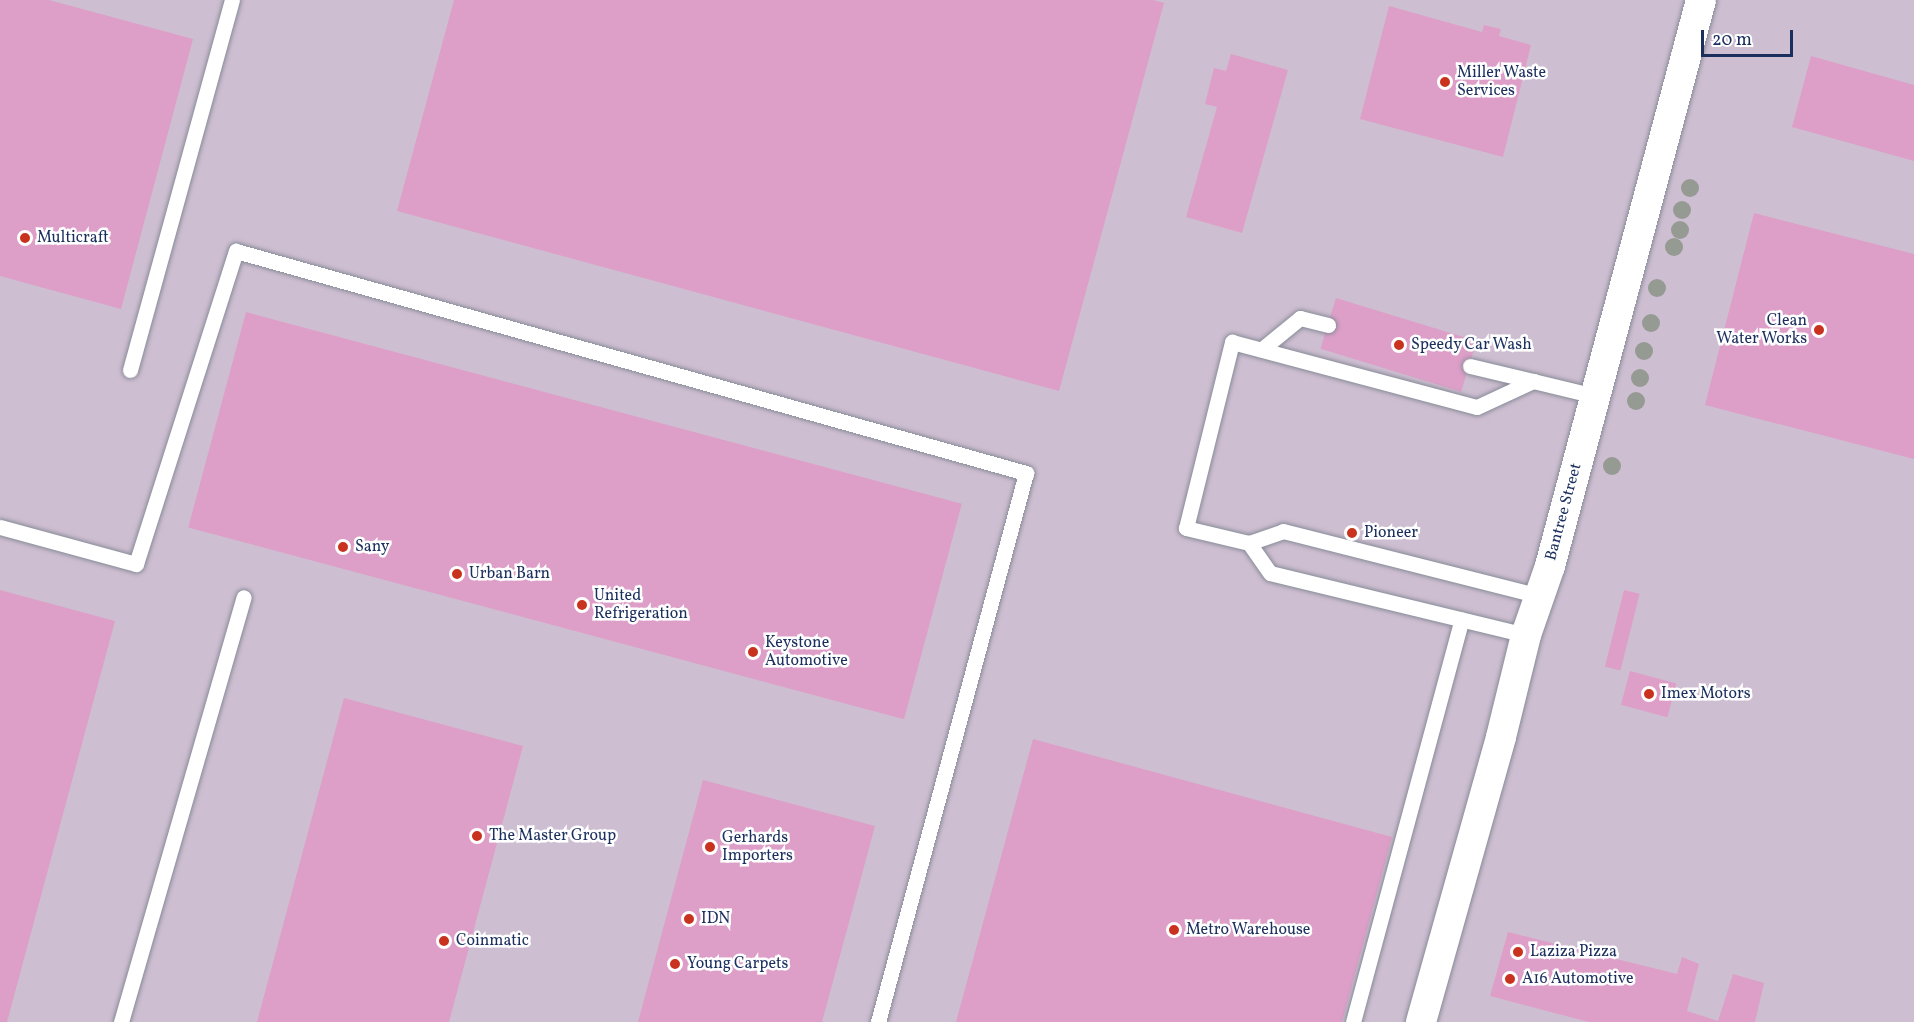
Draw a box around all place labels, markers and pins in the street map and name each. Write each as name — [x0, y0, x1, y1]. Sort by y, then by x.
place label: Miller Waste Services — [1457, 63, 1547, 101]
marker: Miller Waste Services — [1438, 75, 1452, 89]
place label: Multicraft — [37, 228, 109, 248]
marker: Multicraft — [18, 231, 32, 245]
place label: Clean Water Works — [1716, 311, 1807, 349]
marker: Clean Water Works — [1812, 323, 1826, 337]
place label: Speedy Car Wash — [1411, 335, 1533, 355]
marker: Speedy Car Wash — [1392, 338, 1406, 352]
place label: Pioneer — [1364, 523, 1418, 543]
marker: Pioneer — [1345, 526, 1359, 540]
place label: Sany — [355, 537, 389, 557]
marker: Sany — [336, 540, 350, 554]
place label: Urban Barn — [469, 564, 550, 584]
marker: Urban Barn — [450, 567, 464, 581]
place label: United Refrigeration — [594, 586, 688, 624]
marker: United Refrigeration — [575, 598, 589, 612]
place label: Keystone Automotive — [765, 633, 848, 671]
marker: Keystone Automotive — [746, 645, 760, 659]
place label: Imex Motors — [1661, 684, 1751, 704]
marker: Imex Motors — [1642, 687, 1656, 701]
place label: The Master Group — [489, 826, 616, 846]
place label: Gerhards Importers — [722, 828, 793, 866]
marker: The Master Group — [470, 829, 484, 843]
marker: Gerhards Importers — [703, 840, 717, 854]
place label: IDN — [701, 909, 730, 929]
marker: IDN — [682, 912, 696, 926]
place label: Metro Warehouse — [1186, 920, 1311, 940]
marker: Metro Warehouse — [1167, 923, 1181, 937]
place label: Coinmatic — [456, 931, 529, 951]
marker: Coinmatic — [437, 934, 451, 948]
place label: Laziza Pizza — [1530, 942, 1617, 962]
marker: Laziza Pizza — [1511, 945, 1525, 959]
place label: Young Carpets — [687, 954, 788, 974]
marker: Young Carpets — [668, 957, 682, 971]
place label: A16 Automotive — [1522, 969, 1634, 989]
marker: A16 Automotive — [1503, 972, 1517, 986]

